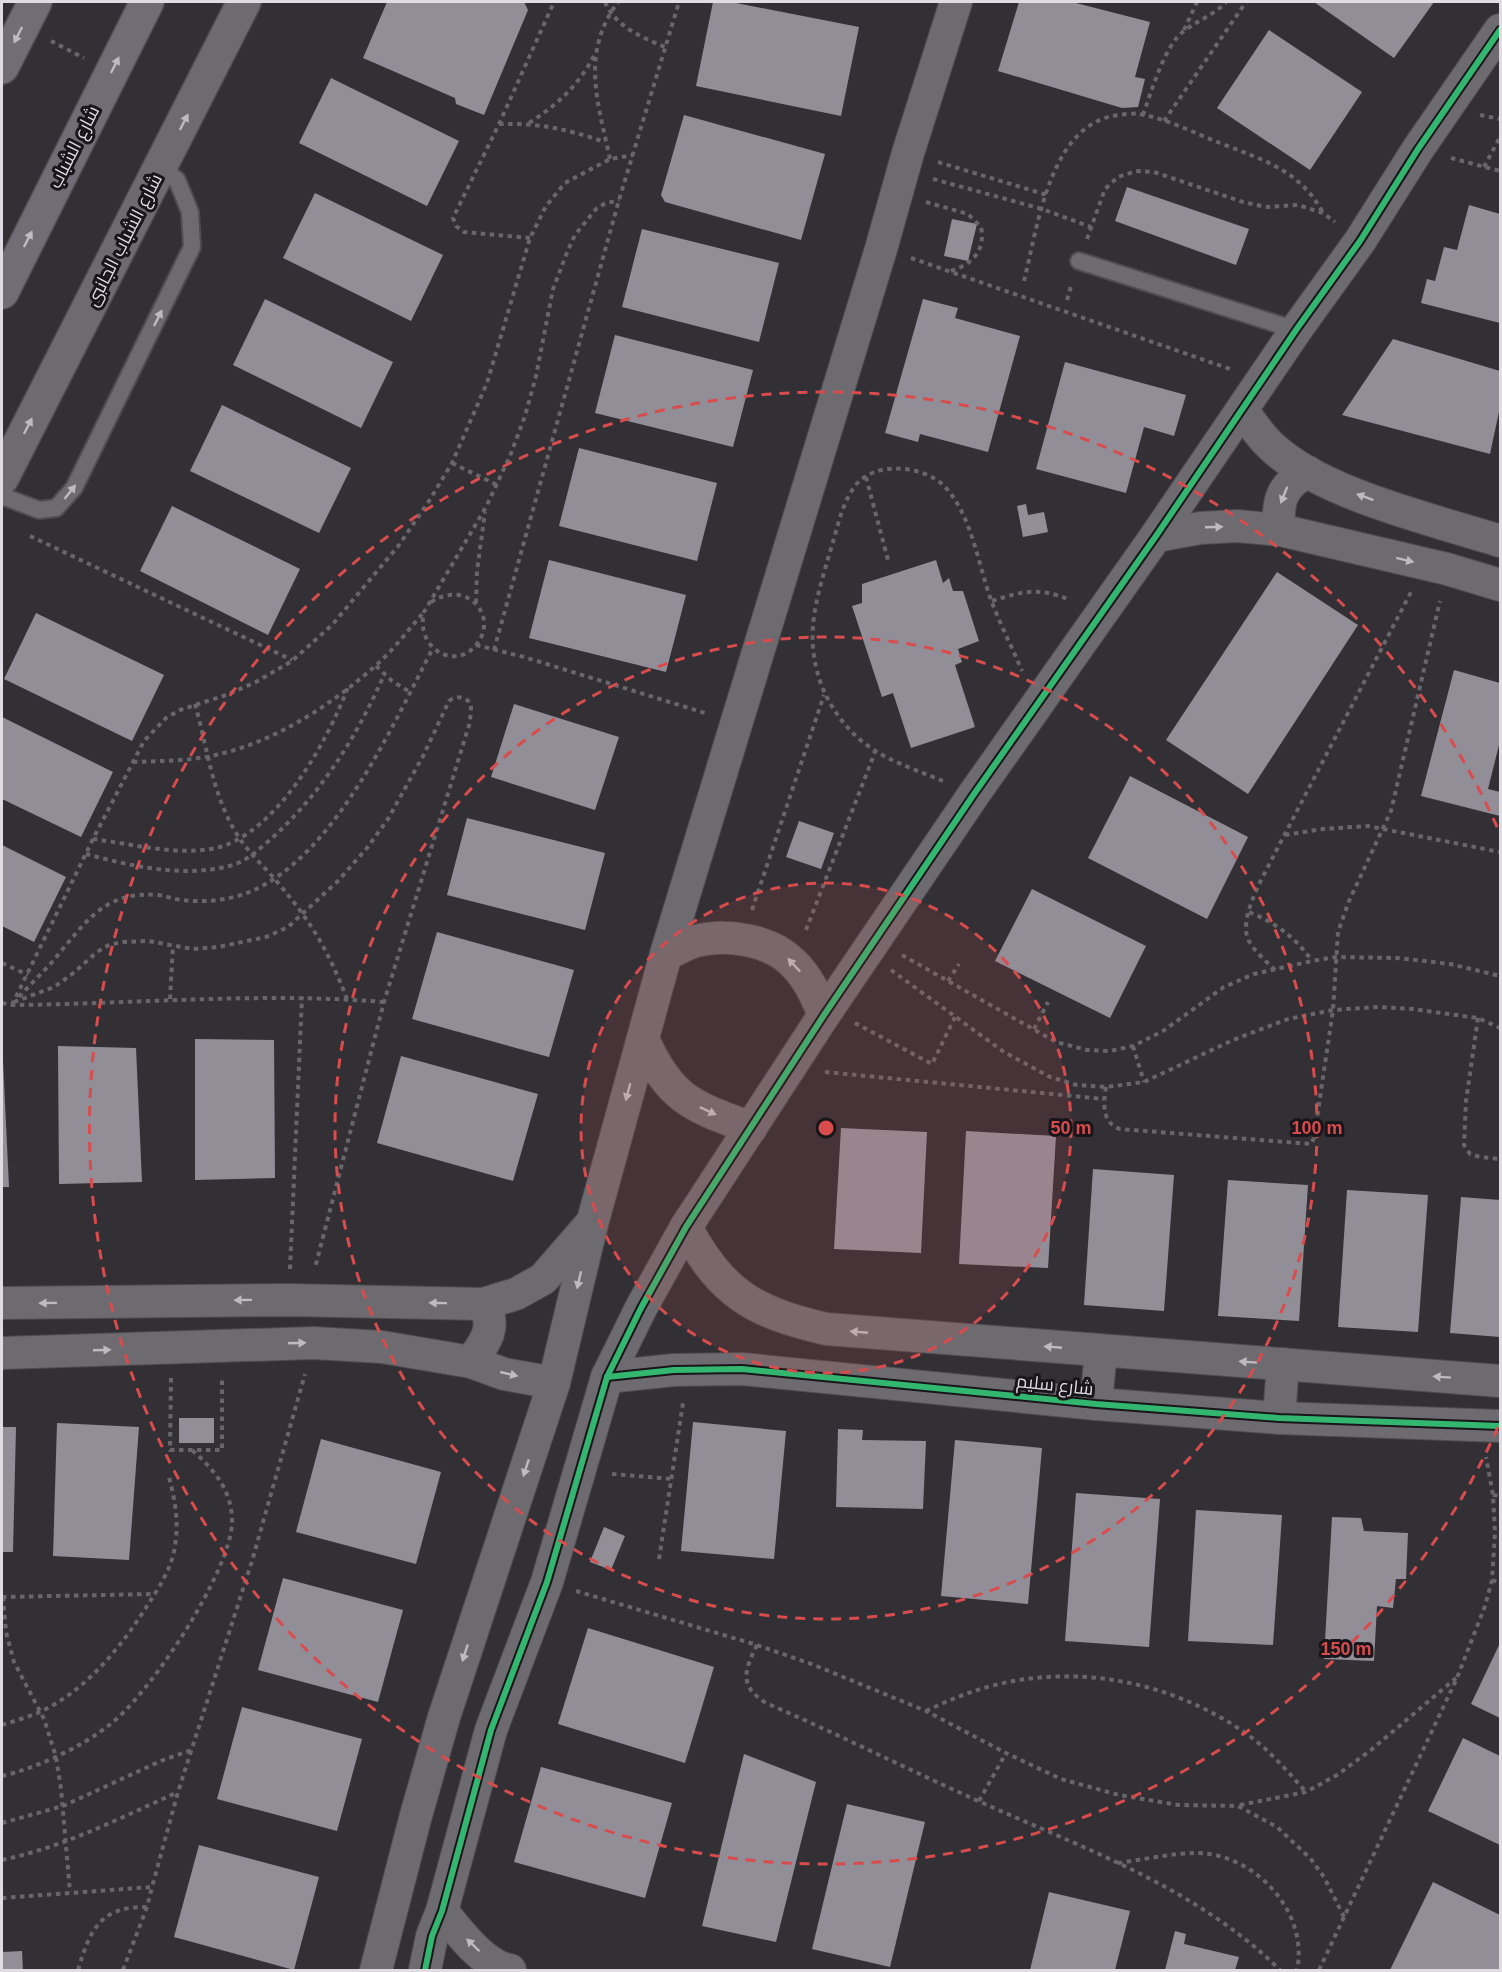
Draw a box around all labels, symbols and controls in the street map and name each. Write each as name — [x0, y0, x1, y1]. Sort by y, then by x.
one-way arrow — [13, 26, 23, 43]
one-way arrow — [110, 56, 120, 73]
street label: شارع الشباب — [45, 102, 105, 193]
one-way arrow — [179, 113, 189, 130]
street label: شارع الشباب الجانبى — [82, 171, 168, 310]
one-way arrow — [23, 231, 32, 248]
one-way arrow — [153, 309, 163, 326]
one-way arrow — [23, 417, 33, 434]
one-way arrow — [64, 484, 76, 499]
one-way arrow — [1279, 487, 1289, 505]
one-way arrow — [1356, 492, 1374, 502]
one-way arrow — [1204, 523, 1223, 532]
one-way arrow — [1396, 555, 1414, 565]
one-way arrow — [788, 958, 801, 973]
one-way arrow — [623, 1083, 632, 1101]
one-way arrow — [699, 1106, 717, 1116]
centre of rings — [816, 1118, 836, 1138]
text: 50 m — [1050, 1118, 1092, 1138]
text: 100 m — [1291, 1118, 1343, 1138]
one-way arrow — [573, 1271, 583, 1289]
one-way arrow — [233, 1295, 252, 1305]
one-way arrow — [38, 1298, 57, 1308]
one-way arrow — [428, 1298, 447, 1308]
one-way arrow — [849, 1327, 868, 1336]
one-way arrow — [287, 1339, 306, 1348]
one-way arrow — [1044, 1342, 1063, 1352]
one-way arrow — [92, 1345, 111, 1355]
one-way arrow — [1238, 1357, 1257, 1367]
one-way arrow — [500, 1370, 519, 1380]
street label: شارع سليم — [1015, 1371, 1095, 1401]
one-way arrow — [1433, 1372, 1452, 1382]
one-way arrow — [521, 1459, 531, 1477]
text: 150 m — [1320, 1639, 1372, 1659]
one-way arrow — [460, 1644, 470, 1662]
one-way arrow — [466, 1939, 480, 1953]

